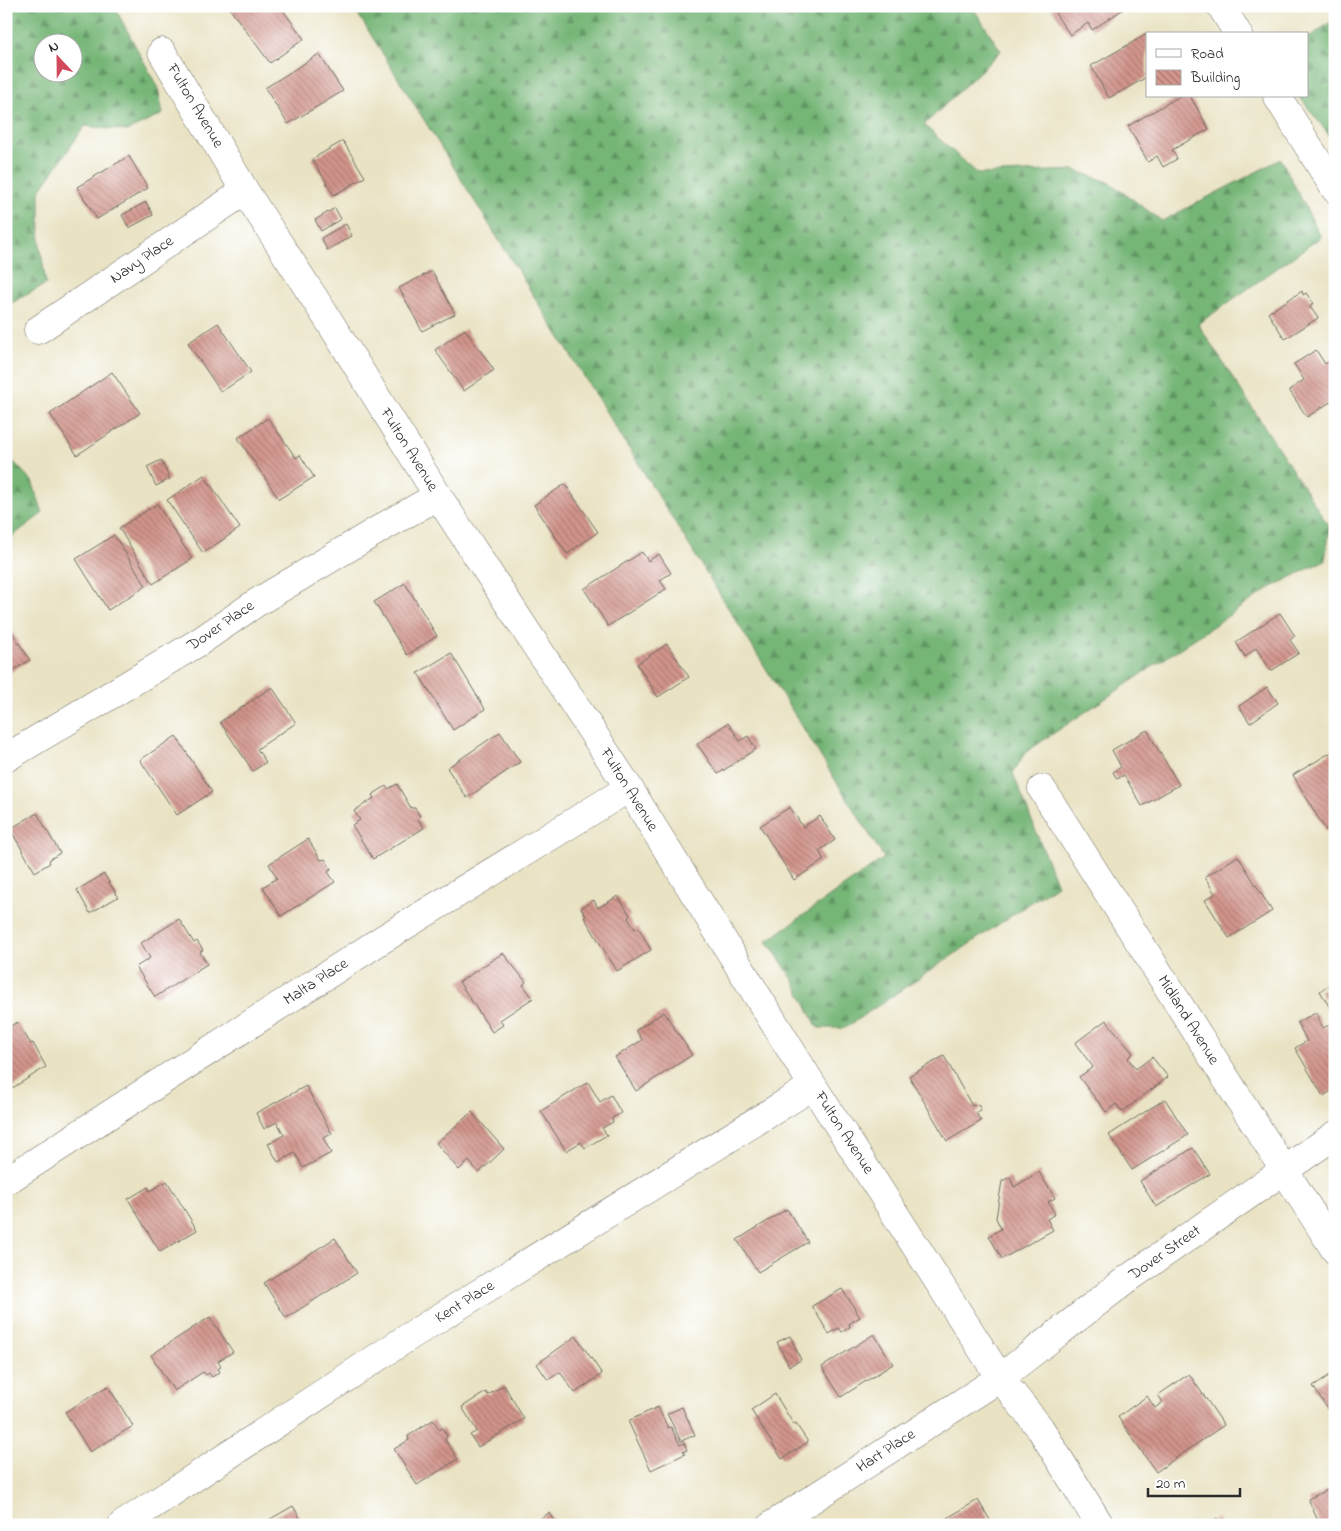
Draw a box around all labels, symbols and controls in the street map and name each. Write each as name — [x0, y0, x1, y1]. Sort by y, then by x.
north arrow — [32, 32, 82, 82]
legend — [1146, 32, 1308, 98]
text: N — [45, 36, 62, 59]
text: Road — [1191, 43, 1224, 65]
street label: Fulton Avenue — [160, 58, 230, 153]
text: Building — [1190, 67, 1240, 90]
street label: Navy Place — [105, 229, 179, 290]
street label: Fulton Avenue — [373, 403, 445, 497]
street label: Dover Place — [182, 594, 260, 658]
street label: Fulton Avenue — [593, 743, 665, 837]
street label: Malta Place — [279, 952, 354, 1012]
street label: Midland Avenue — [1151, 971, 1226, 1070]
street label: Fulton Avenue — [808, 1086, 880, 1180]
street label: Dover Street — [1123, 1219, 1206, 1287]
street label: Kent Place — [431, 1274, 500, 1330]
street label: Hart Place — [852, 1422, 921, 1479]
scale bar — [1148, 1466, 1241, 1498]
text: 20 m — [1156, 1473, 1186, 1495]

